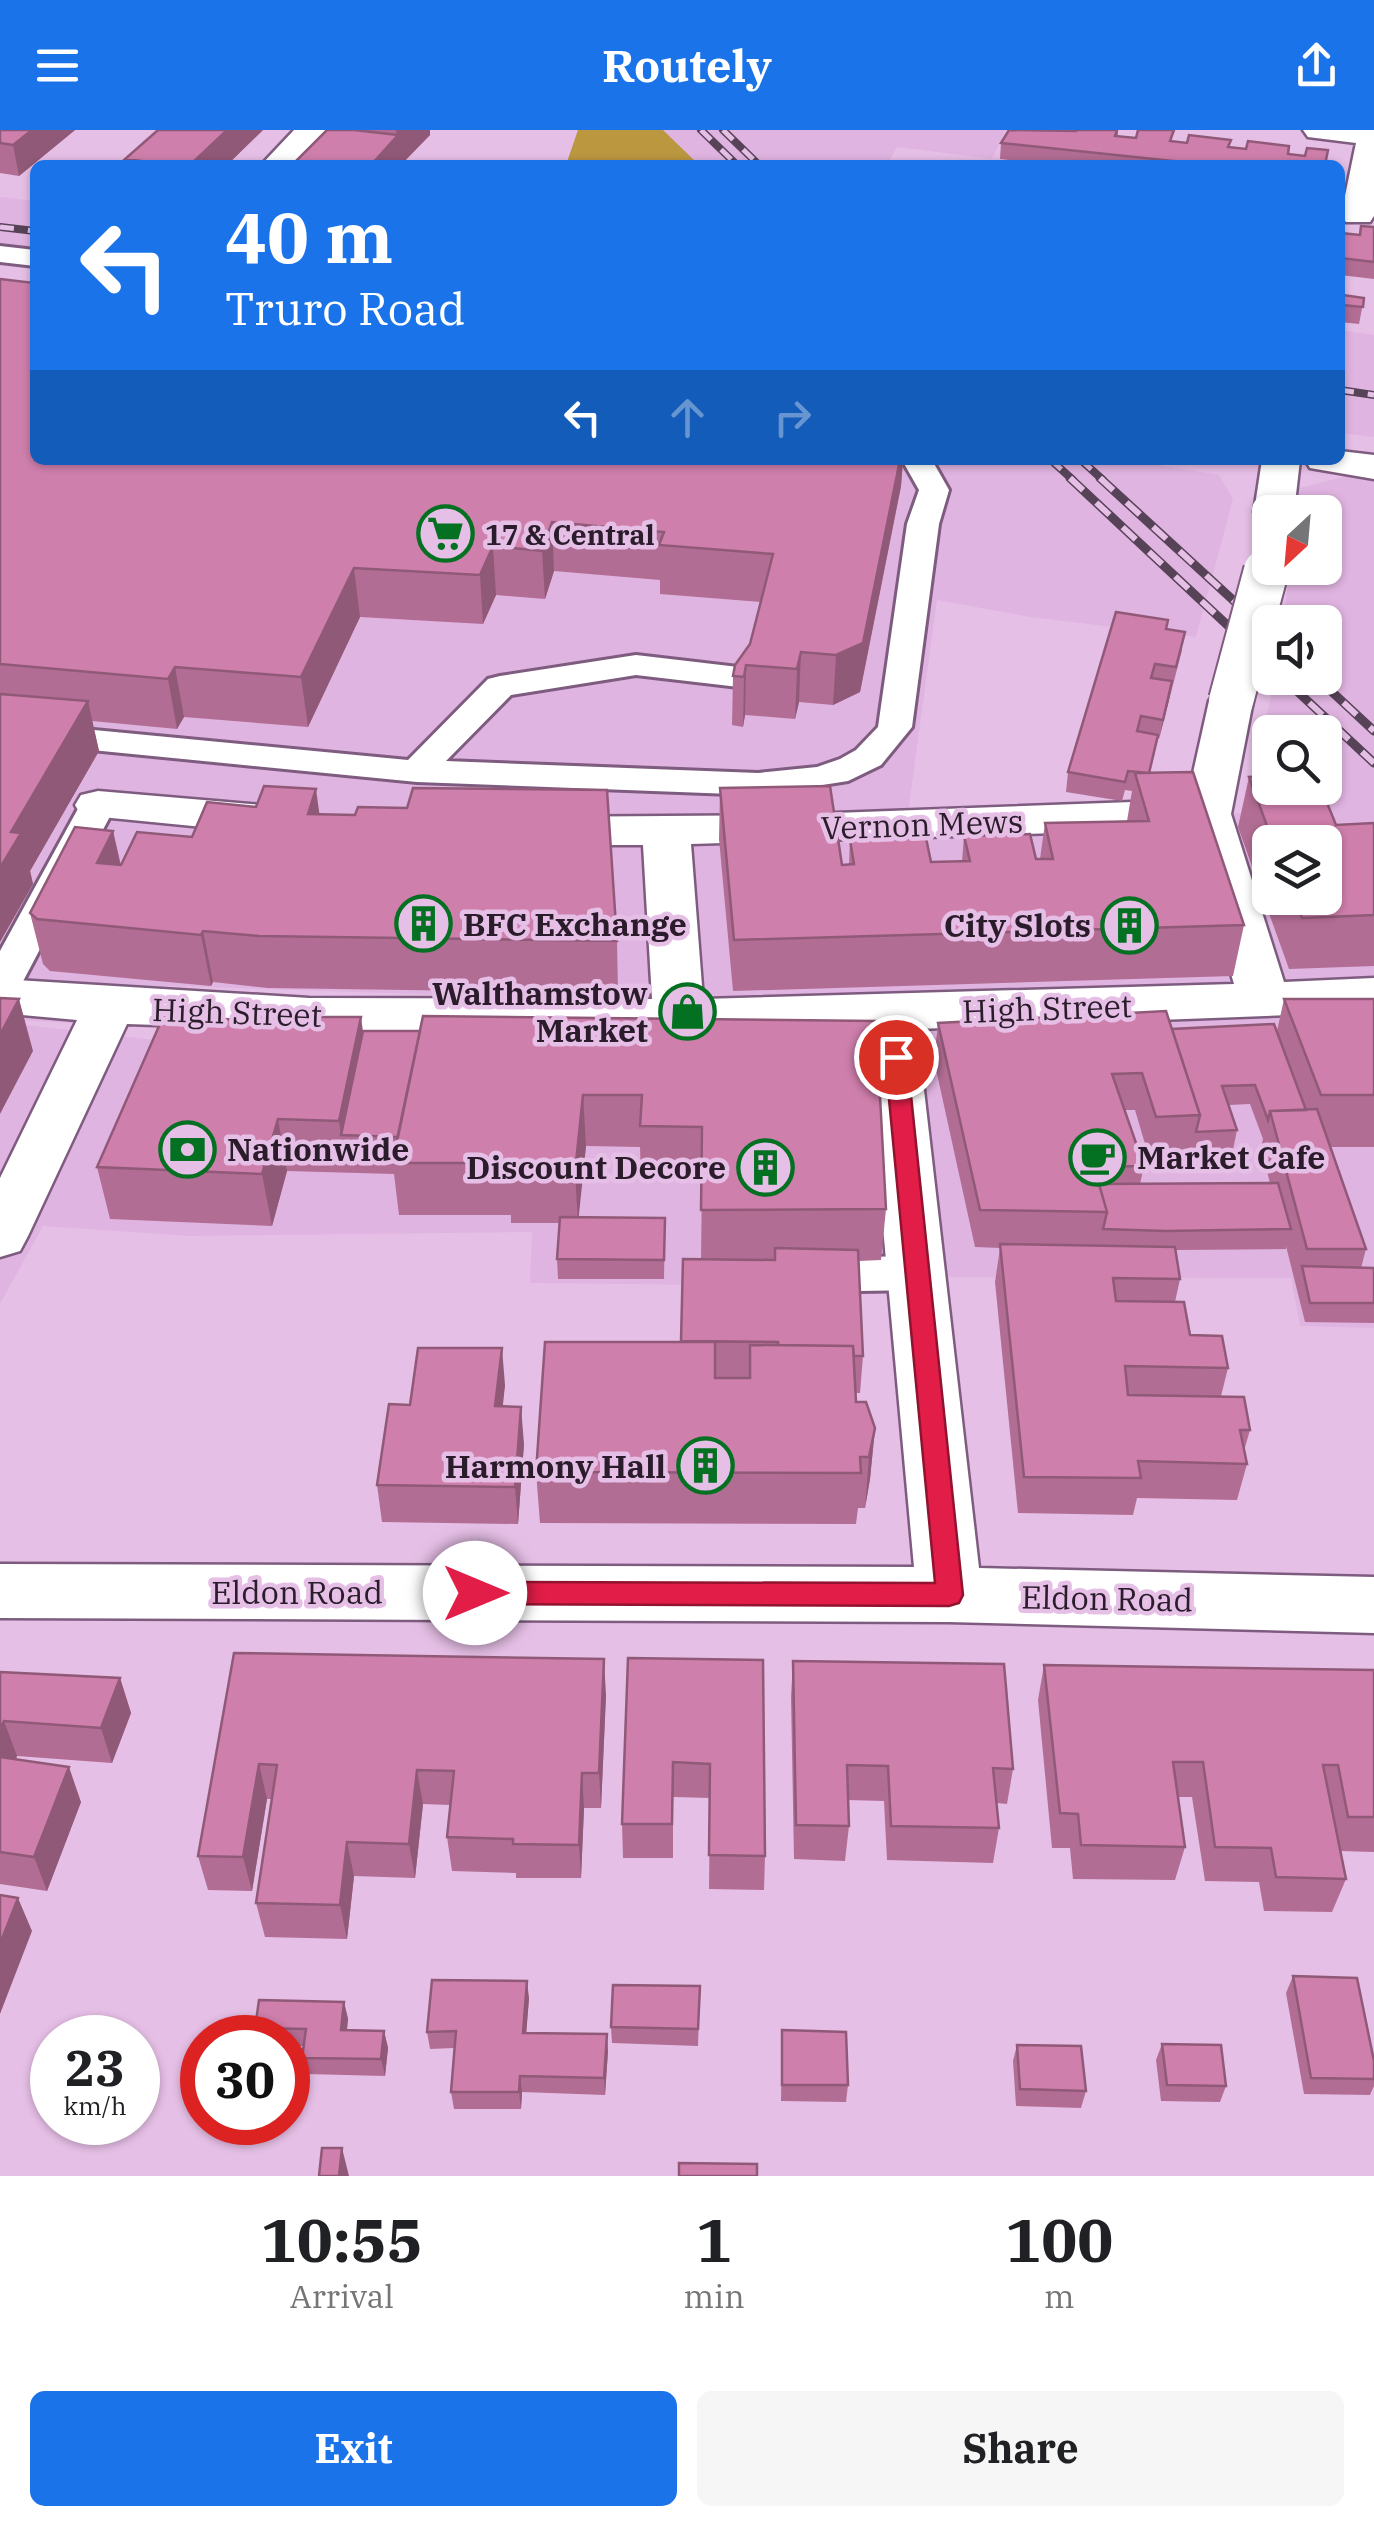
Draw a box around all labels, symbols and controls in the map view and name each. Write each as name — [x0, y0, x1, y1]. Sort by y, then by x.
text: Routely — [602, 36, 772, 94]
icon: menu — [30, 38, 85, 93]
icon: share — [1289, 38, 1344, 93]
text: 40 m — [225, 191, 393, 282]
icon: left — [60, 200, 190, 330]
text: Truro Road — [225, 279, 465, 337]
icon: left — [555, 390, 610, 445]
icon: ahead — [660, 390, 715, 445]
icon: right — [765, 390, 820, 445]
north arrow — [1252, 495, 1342, 585]
map controls — [1252, 495, 1342, 915]
supermarket icon: 17 & Central — [416, 504, 476, 564]
place label: 17 & Central — [485, 516, 655, 553]
button: sound — [1252, 605, 1342, 695]
button: search — [1252, 715, 1342, 805]
street label: Vernon Mews — [820, 799, 1024, 849]
button: layers — [1252, 825, 1342, 915]
building icon: BFC Exchange — [394, 894, 454, 954]
building icon: City Slots — [1100, 895, 1160, 955]
place label: BFC Exchange — [463, 903, 687, 945]
place label: City Slots — [944, 904, 1091, 946]
place label: Walthamstow Market — [432, 972, 648, 1051]
shop icon: Walthamstow Market — [657, 981, 717, 1041]
street label: High Street — [961, 984, 1133, 1032]
street label: High Street — [151, 988, 323, 1036]
pin — [854, 1015, 939, 1100]
icon: arrive — [869, 1030, 924, 1085]
bank icon: Nationwide — [158, 1119, 218, 1179]
cafe icon: Market Cafe — [1068, 1127, 1128, 1187]
place label: Nationwide — [227, 1128, 409, 1170]
place label: Market Cafe — [1137, 1136, 1325, 1178]
building icon: Discount Decore — [735, 1137, 795, 1197]
place label: Discount Decore — [466, 1146, 726, 1188]
building icon: Harmony Hall — [675, 1436, 735, 1496]
place label: Harmony Hall — [445, 1445, 666, 1487]
position arrow — [423, 1541, 527, 1645]
street label: Eldon Road — [211, 1571, 383, 1613]
street label: Eldon Road — [1021, 1576, 1193, 1620]
speed limit sign: 30 — [180, 2015, 310, 2145]
text: 23 — [65, 2035, 125, 2100]
text: km/h — [63, 2089, 127, 2122]
text: 10:55 — [261, 2200, 423, 2279]
text: 1 — [696, 2200, 732, 2279]
text: 100 — [1005, 2200, 1113, 2279]
text: Arrival — [290, 2275, 394, 2317]
text: min — [684, 2275, 745, 2317]
text: m — [1044, 2275, 1075, 2317]
button: Exit — [30, 2391, 677, 2506]
button: Share — [697, 2391, 1344, 2506]

